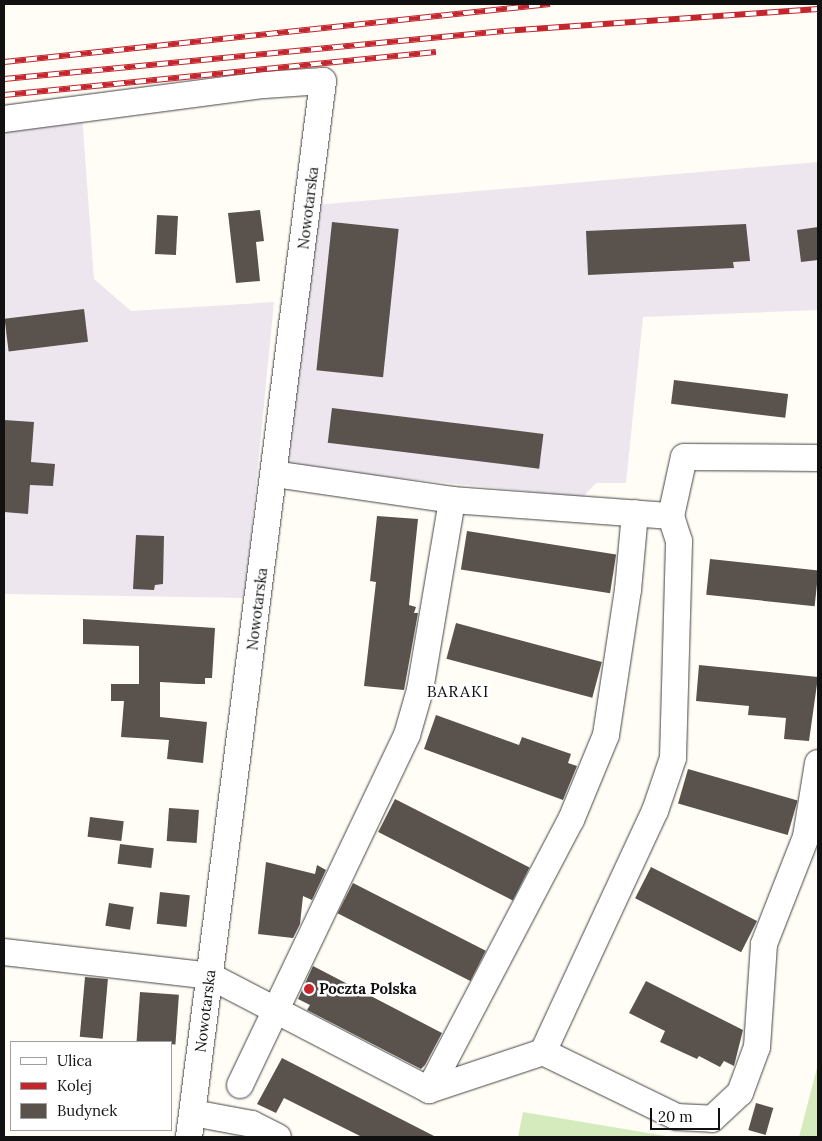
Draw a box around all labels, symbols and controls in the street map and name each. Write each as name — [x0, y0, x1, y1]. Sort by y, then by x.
street label: Nowotarska — [294, 166, 322, 250]
street label: Nowotarska — [243, 567, 271, 651]
district label: BARAKI — [426, 681, 490, 701]
street label: Nowotarska — [191, 969, 219, 1053]
place label: Poczta Polska — [319, 980, 417, 998]
marker: Poczta Polska — [303, 983, 315, 995]
legend — [10, 1041, 172, 1131]
text: Ulica — [57, 1051, 92, 1070]
text: Kolej — [57, 1076, 92, 1095]
scale bar — [652, 1098, 722, 1130]
text: Budynek — [57, 1101, 117, 1120]
text: 20 m — [658, 1107, 693, 1126]

